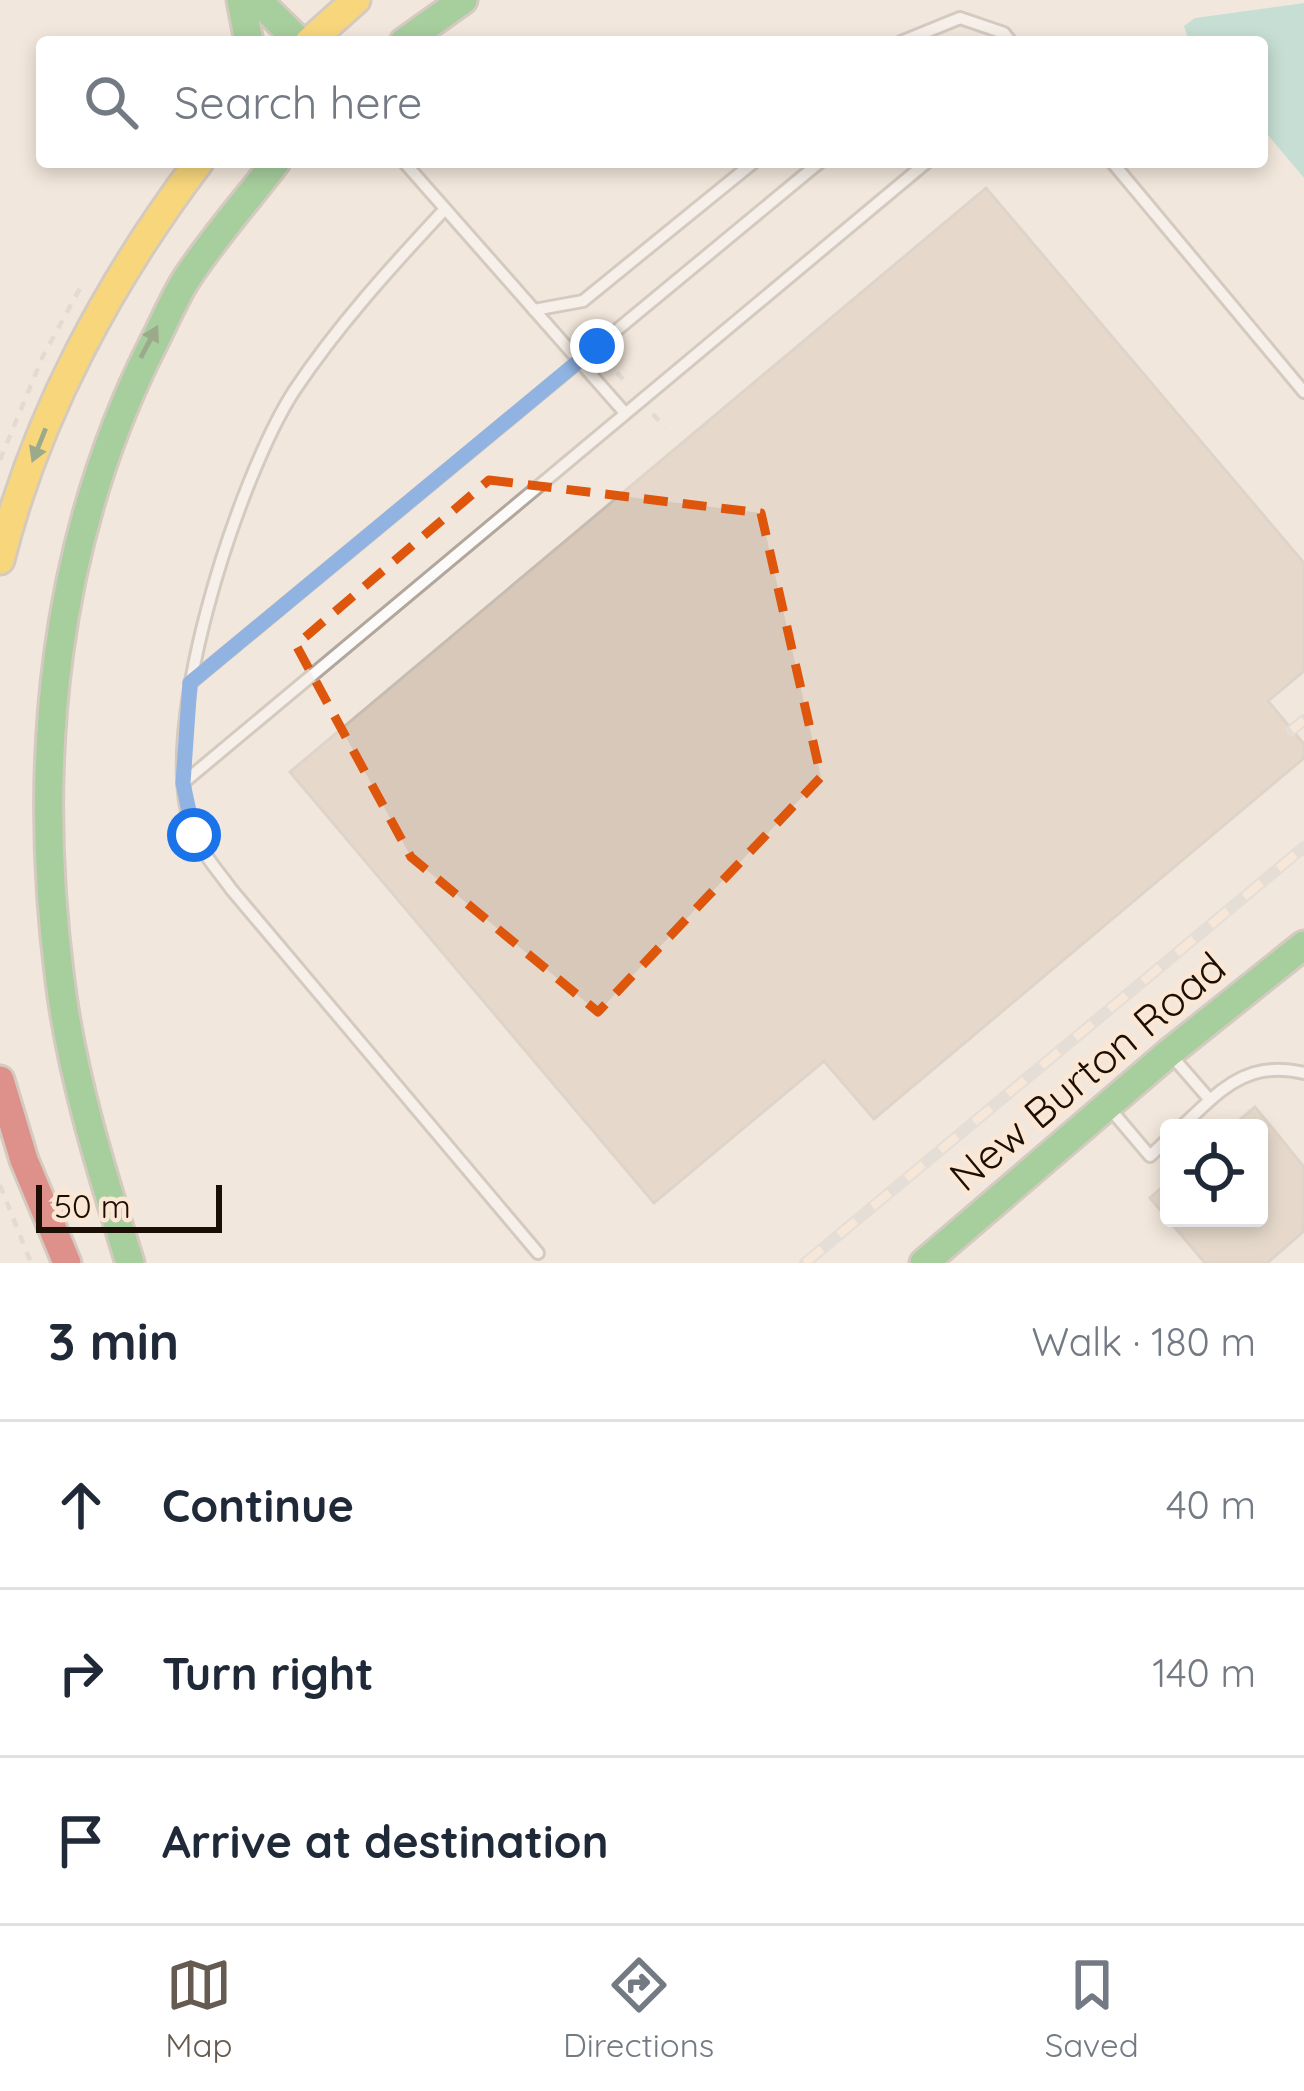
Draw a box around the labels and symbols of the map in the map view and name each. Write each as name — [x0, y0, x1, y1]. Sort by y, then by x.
route end — [570, 319, 624, 373]
one-way arrow — [138, 325, 158, 360]
one-way arrow — [28, 428, 47, 464]
route start — [167, 808, 221, 862]
street label: New Burton Road — [938, 940, 1236, 1202]
scale bar — [36, 1179, 222, 1232]

